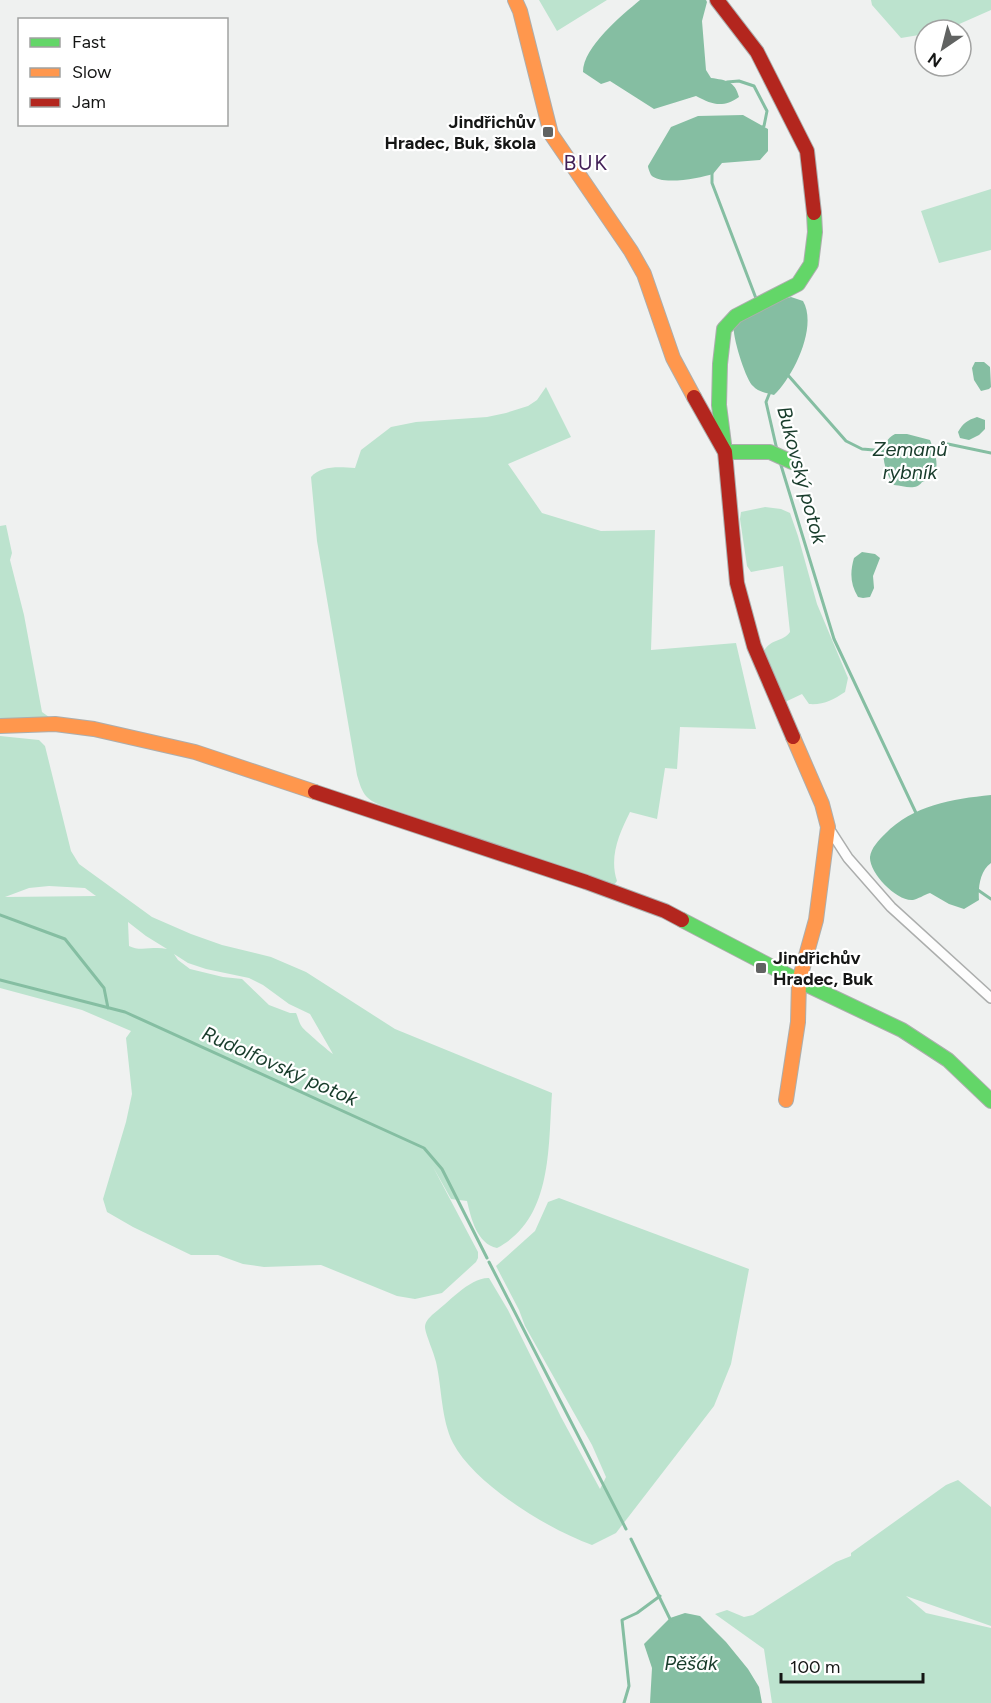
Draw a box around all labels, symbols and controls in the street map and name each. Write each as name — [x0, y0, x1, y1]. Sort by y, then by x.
legend — [18, 18, 228, 126]
north arrow — [913, 18, 973, 78]
text: Fast — [72, 31, 106, 53]
text: N — [924, 49, 945, 71]
text: Slow — [72, 61, 111, 83]
text: Jam — [72, 91, 106, 113]
place label: Jindřichův Hradec, Buk, škola — [384, 111, 536, 154]
marker: Jindřichův Hradec, Buk, škola — [541, 125, 555, 139]
district label: BUK — [564, 150, 609, 175]
water label: Bukovský potok — [772, 403, 832, 548]
water label: Zemanů rybník — [873, 437, 947, 484]
place label: Jindřichův Hradec, Buk — [773, 947, 874, 990]
marker: Jindřichův Hradec, Buk — [754, 961, 768, 975]
water label: Rudolfovský potok — [199, 1021, 363, 1112]
scale bar — [781, 1646, 924, 1684]
water label: Pěšák — [664, 1651, 719, 1675]
text: 100 m — [790, 1656, 840, 1678]

